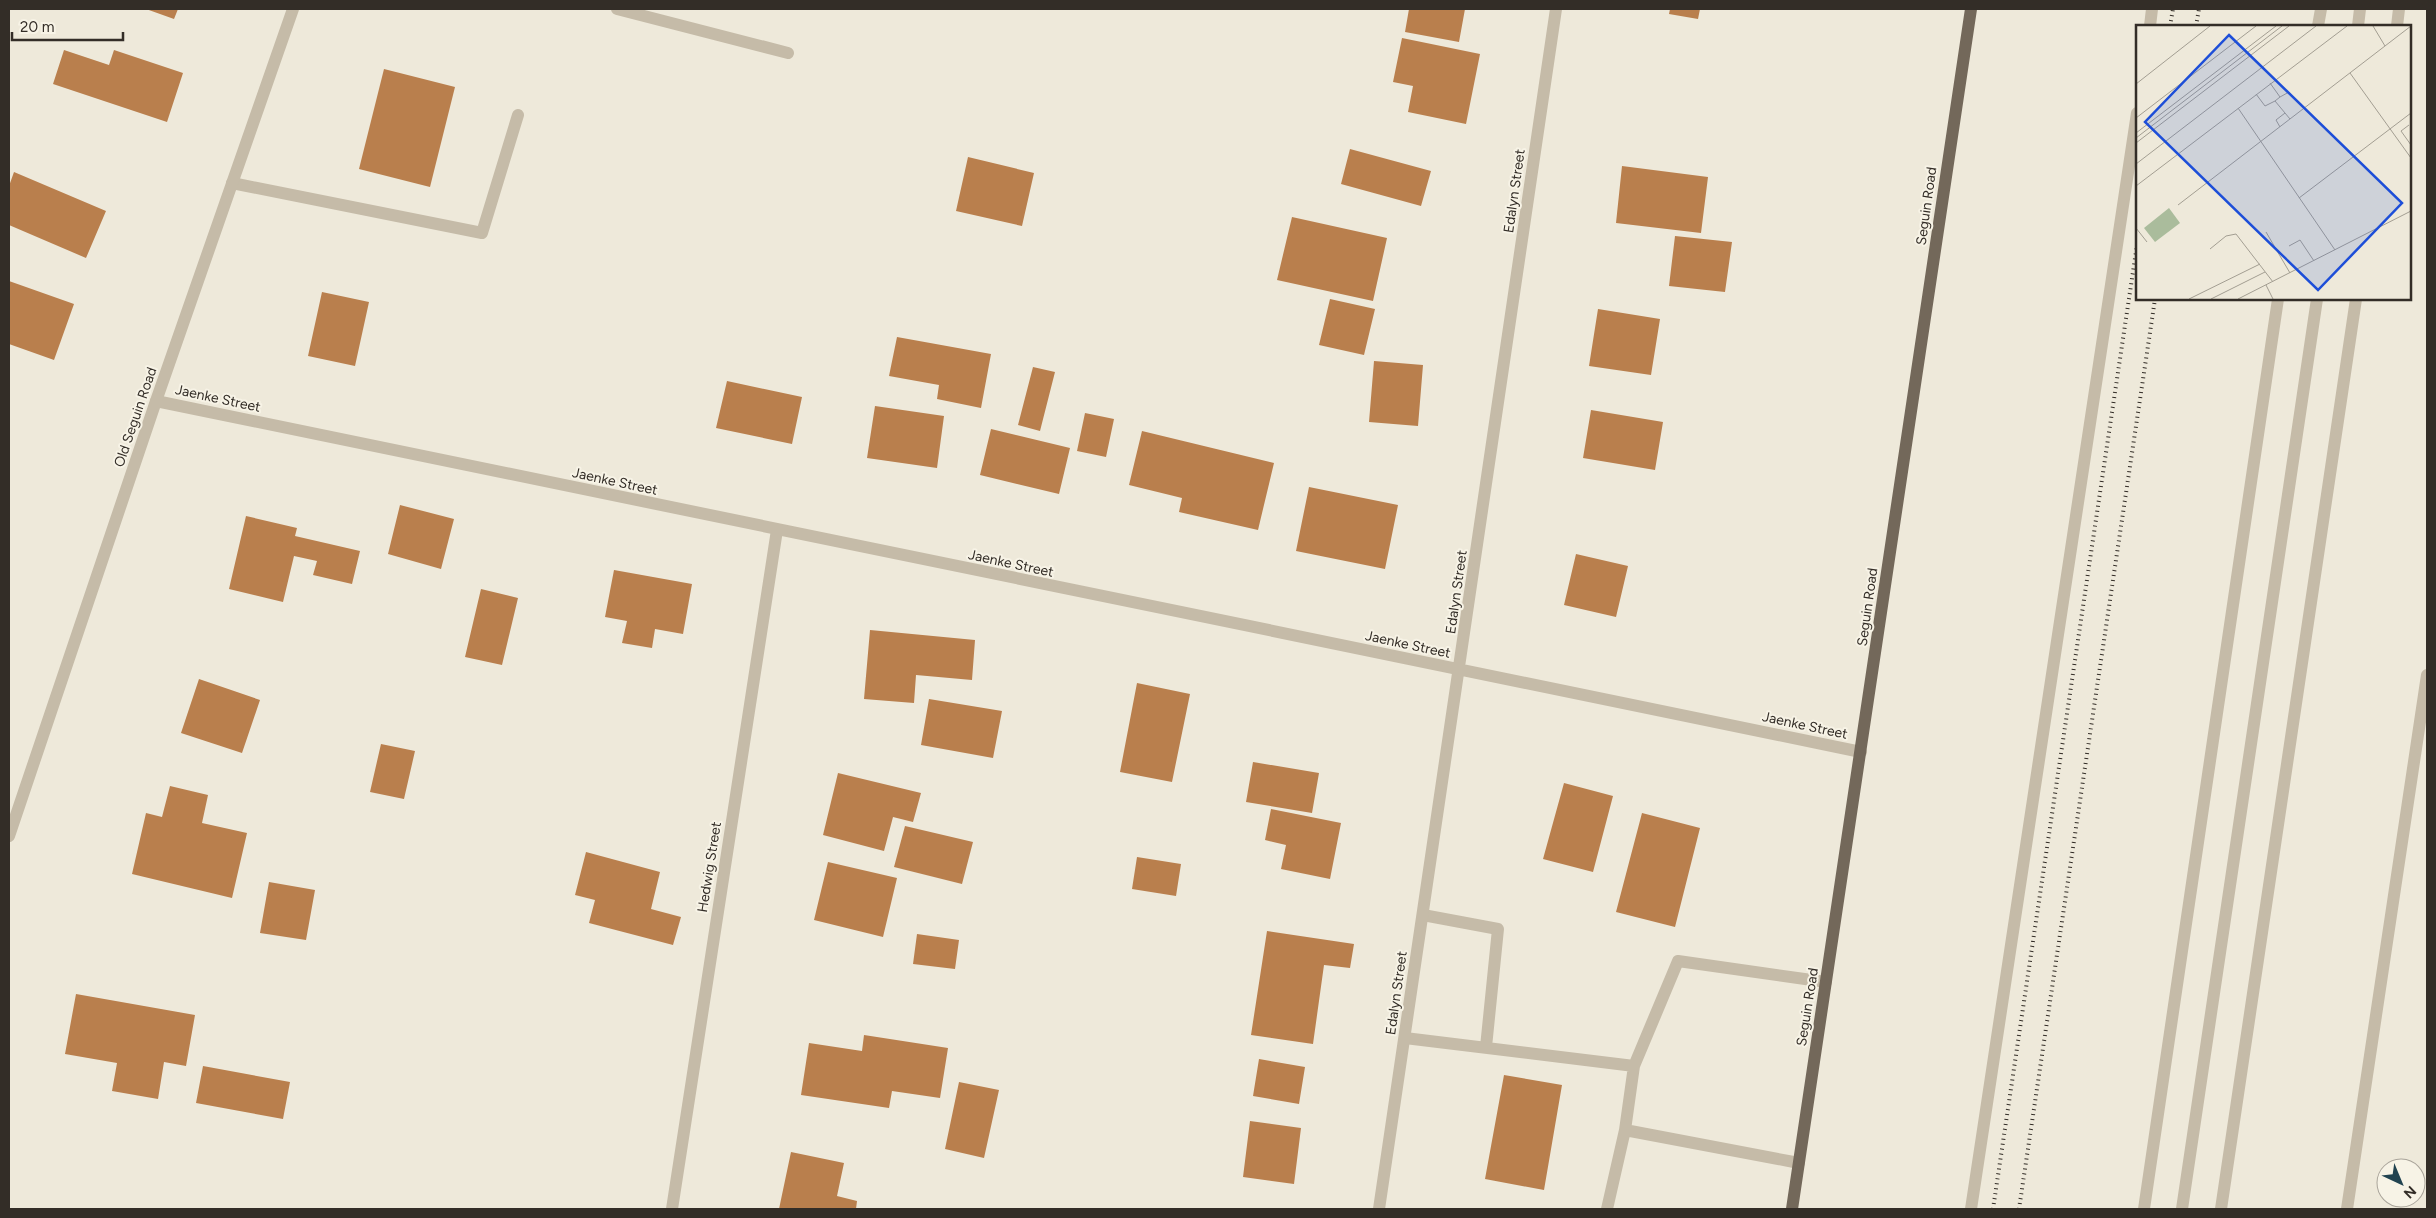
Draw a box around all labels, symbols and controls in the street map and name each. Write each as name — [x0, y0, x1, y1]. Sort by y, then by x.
scale bar — [12, 10, 124, 42]
text: 20 m — [20, 18, 54, 36]
inset map — [2136, 25, 2411, 300]
street label: Edalyn Street — [1500, 148, 1529, 234]
street label: Seguin Road — [1913, 166, 1940, 246]
street label: Old Seguin Road — [110, 365, 161, 469]
street label: Jaenke Street — [174, 381, 262, 416]
street label: Jaenke Street — [571, 464, 659, 499]
street label: Jaenke Street — [967, 546, 1055, 581]
street label: Edalyn Street — [1442, 549, 1471, 635]
street label: Seguin Road — [1854, 567, 1881, 647]
street label: Jaenke Street — [1364, 627, 1452, 662]
street label: Jaenke Street — [1761, 708, 1849, 743]
street label: Hedwig Street — [694, 821, 725, 914]
street label: Edalyn Street — [1382, 950, 1411, 1036]
street label: Seguin Road — [1793, 967, 1822, 1047]
north arrow — [2376, 1158, 2426, 1208]
text: N — [2400, 1182, 2419, 1202]

